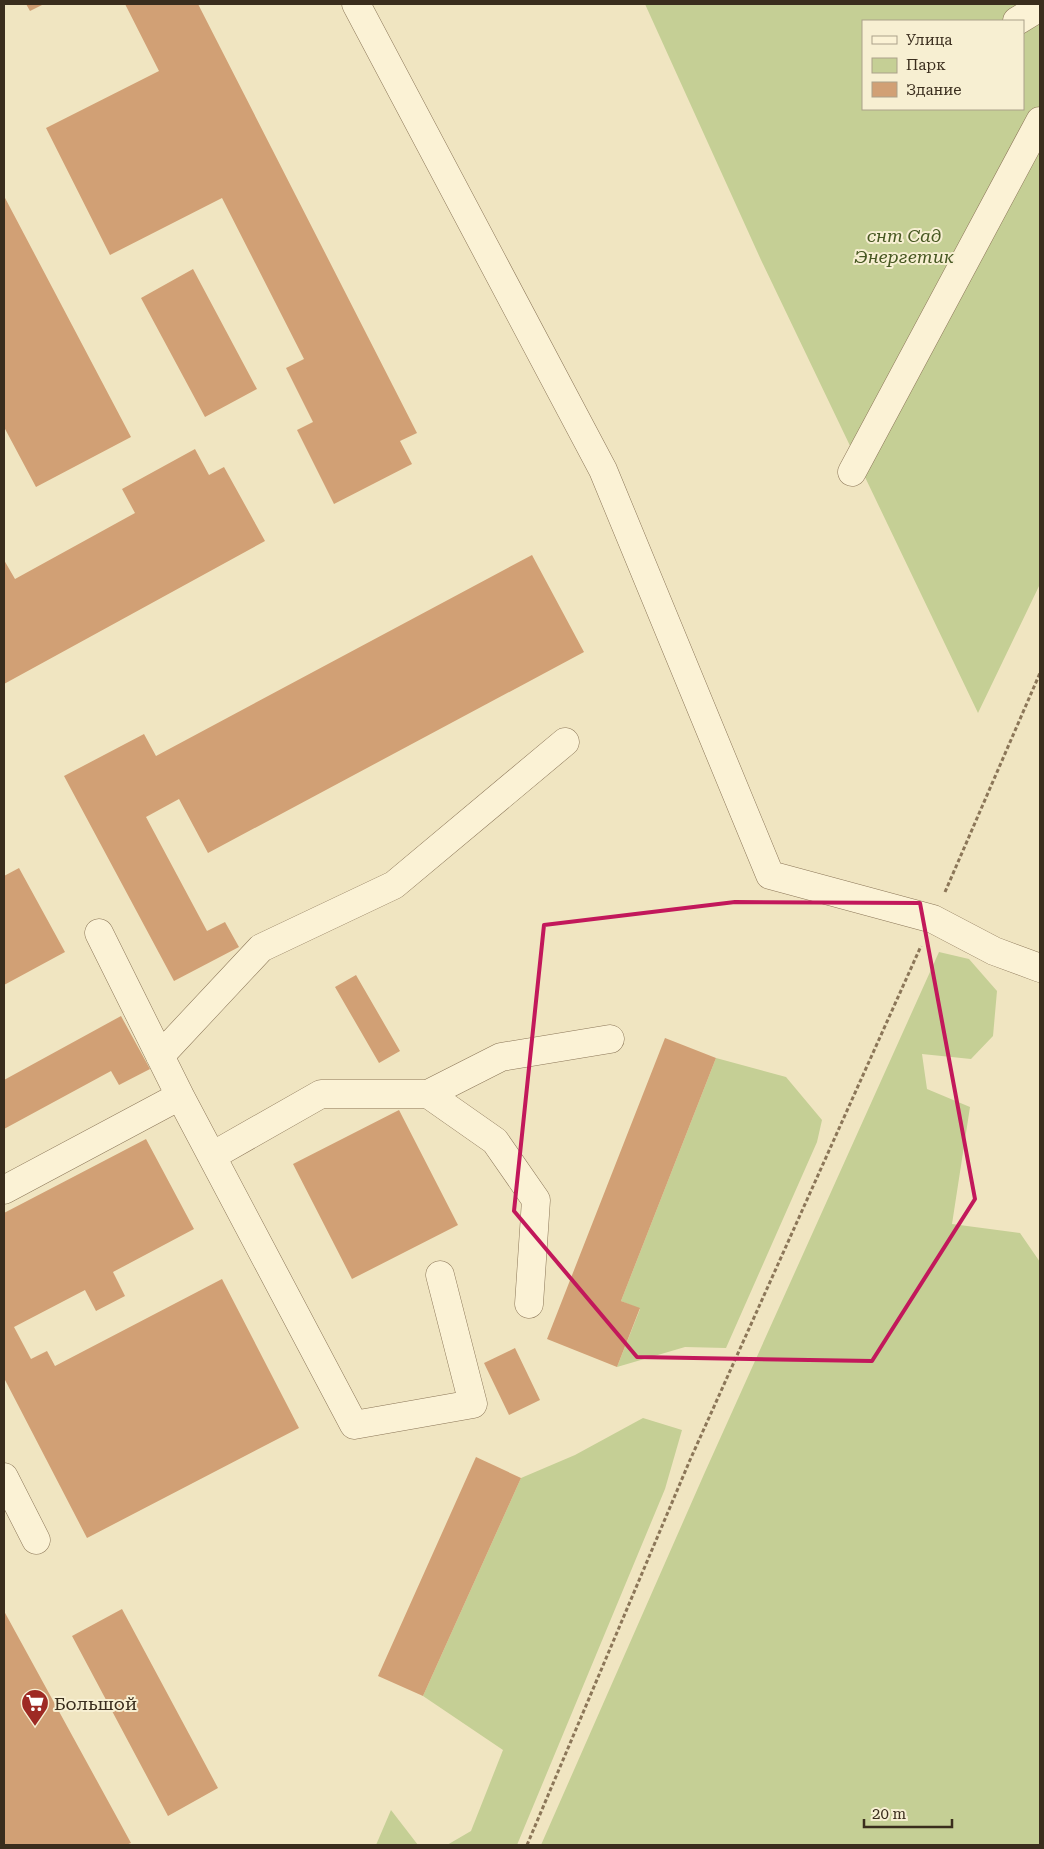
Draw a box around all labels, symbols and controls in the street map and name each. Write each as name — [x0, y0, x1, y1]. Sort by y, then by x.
legend — [862, 20, 1024, 110]
text: Улица — [906, 31, 952, 49]
text: Парк — [906, 56, 946, 74]
text: Здание — [906, 81, 962, 99]
park label: снт Сад Энергетик — [854, 225, 954, 267]
supermarket icon: Большой — [20, 1688, 50, 1727]
place label: Большой — [54, 1693, 137, 1714]
scale bar — [864, 1796, 952, 1828]
text: 20 m — [872, 1805, 907, 1823]

